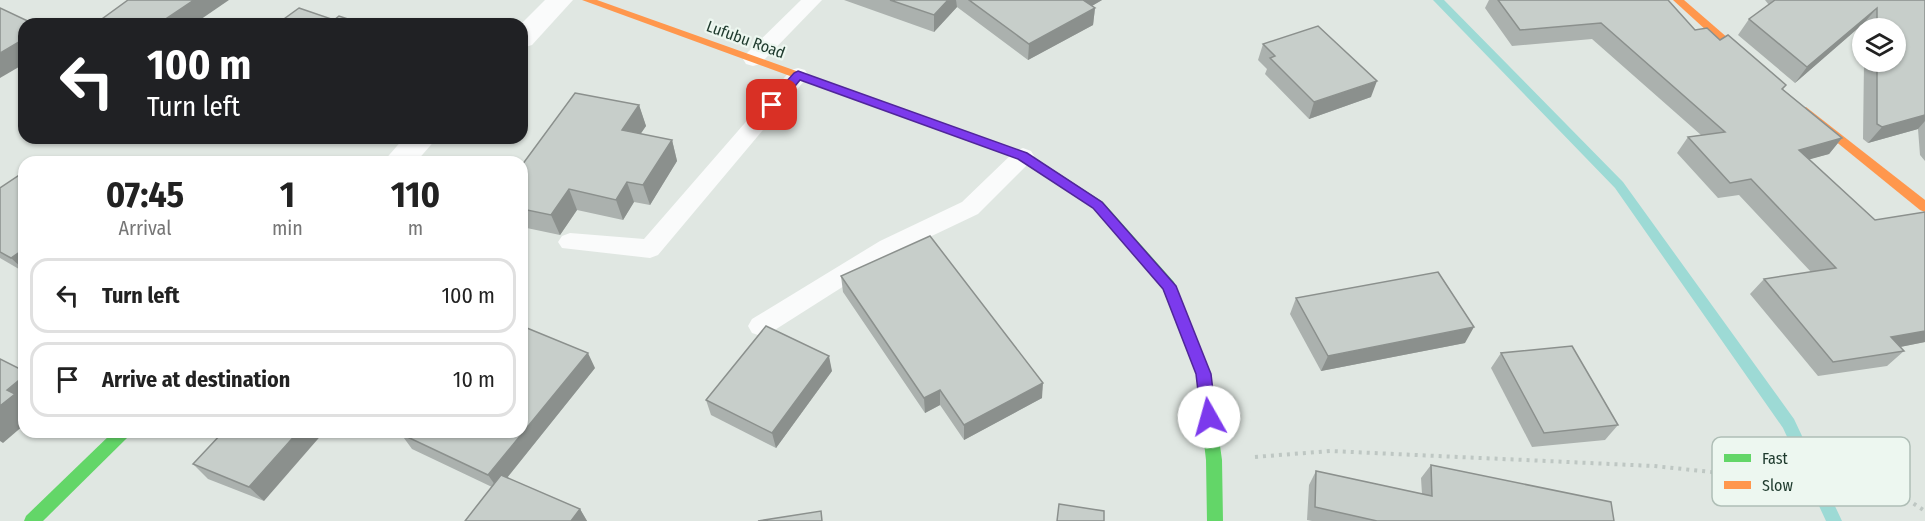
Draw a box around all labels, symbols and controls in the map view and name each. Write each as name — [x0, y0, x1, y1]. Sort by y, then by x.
street label: Lufubu Road — [704, 16, 788, 62]
map controls — [1852, 18, 1906, 72]
button: layers — [1852, 18, 1906, 72]
text: 100 m — [147, 40, 251, 90]
icon: left — [48, 42, 126, 120]
pin — [746, 79, 797, 130]
icon: arrive — [755, 88, 788, 121]
text: Turn left — [147, 91, 240, 123]
text: 07:45 — [106, 173, 184, 217]
text: 1 — [280, 173, 295, 217]
text: 110 — [391, 173, 440, 217]
text: Arrival — [118, 216, 171, 240]
text: min — [272, 216, 303, 240]
text: m — [408, 216, 423, 240]
icon: left — [51, 279, 84, 312]
text: Turn left — [102, 282, 180, 309]
text: 100 m — [441, 282, 495, 309]
icon: arrive — [51, 363, 84, 396]
text: Arrive at destination — [102, 366, 290, 393]
text: 10 m — [453, 366, 495, 393]
position arrow — [1177, 385, 1241, 449]
legend — [1712, 437, 1910, 506]
text: Fast — [1762, 449, 1789, 468]
text: Slow — [1762, 476, 1793, 495]

